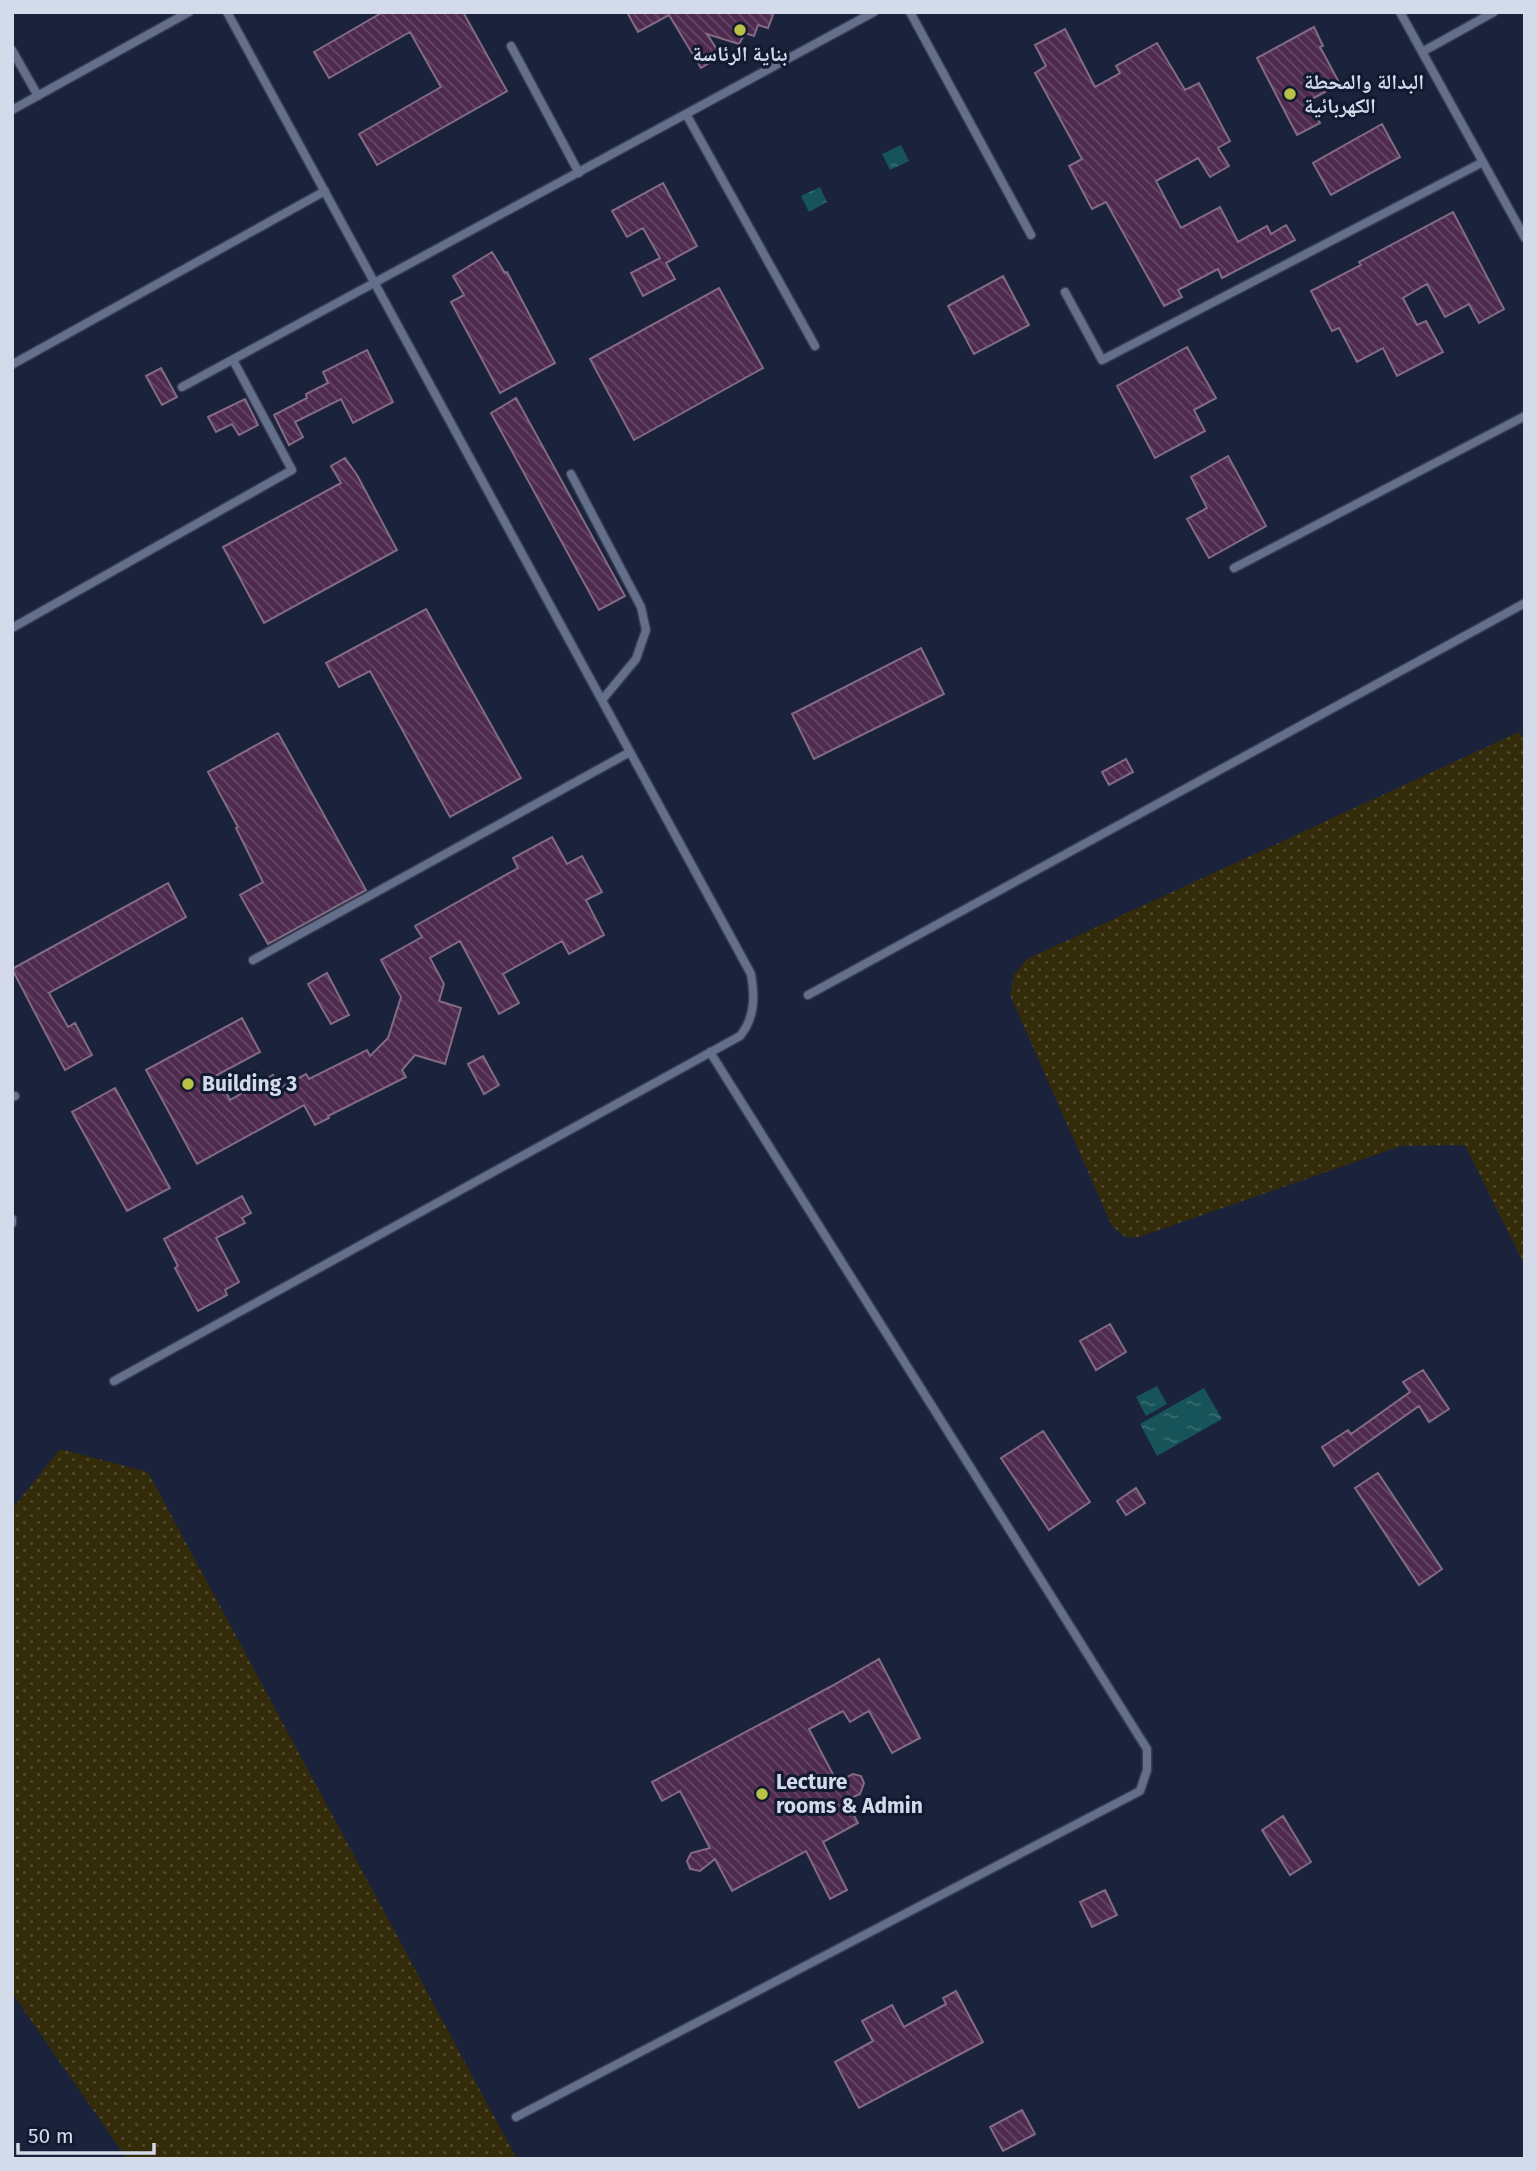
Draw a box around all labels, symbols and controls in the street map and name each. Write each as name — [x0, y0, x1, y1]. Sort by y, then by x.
marker: بناية الرئاسة — [732, 22, 748, 38]
place label: بناية الرئاسة — [692, 41, 788, 67]
place label: البدالة والمحطة الكهربائية — [1304, 69, 1424, 119]
marker: البدالة والمحطة الكهربائية — [1282, 86, 1298, 102]
place label: Building 3 — [202, 1071, 297, 1097]
marker: Building 3 — [180, 1076, 196, 1092]
place label: Lecture rooms & Admin — [776, 1769, 923, 1819]
marker: Lecture rooms & Admin — [754, 1786, 770, 1802]
scale bar — [18, 2112, 154, 2156]
text: 50 m — [28, 2123, 74, 2149]

